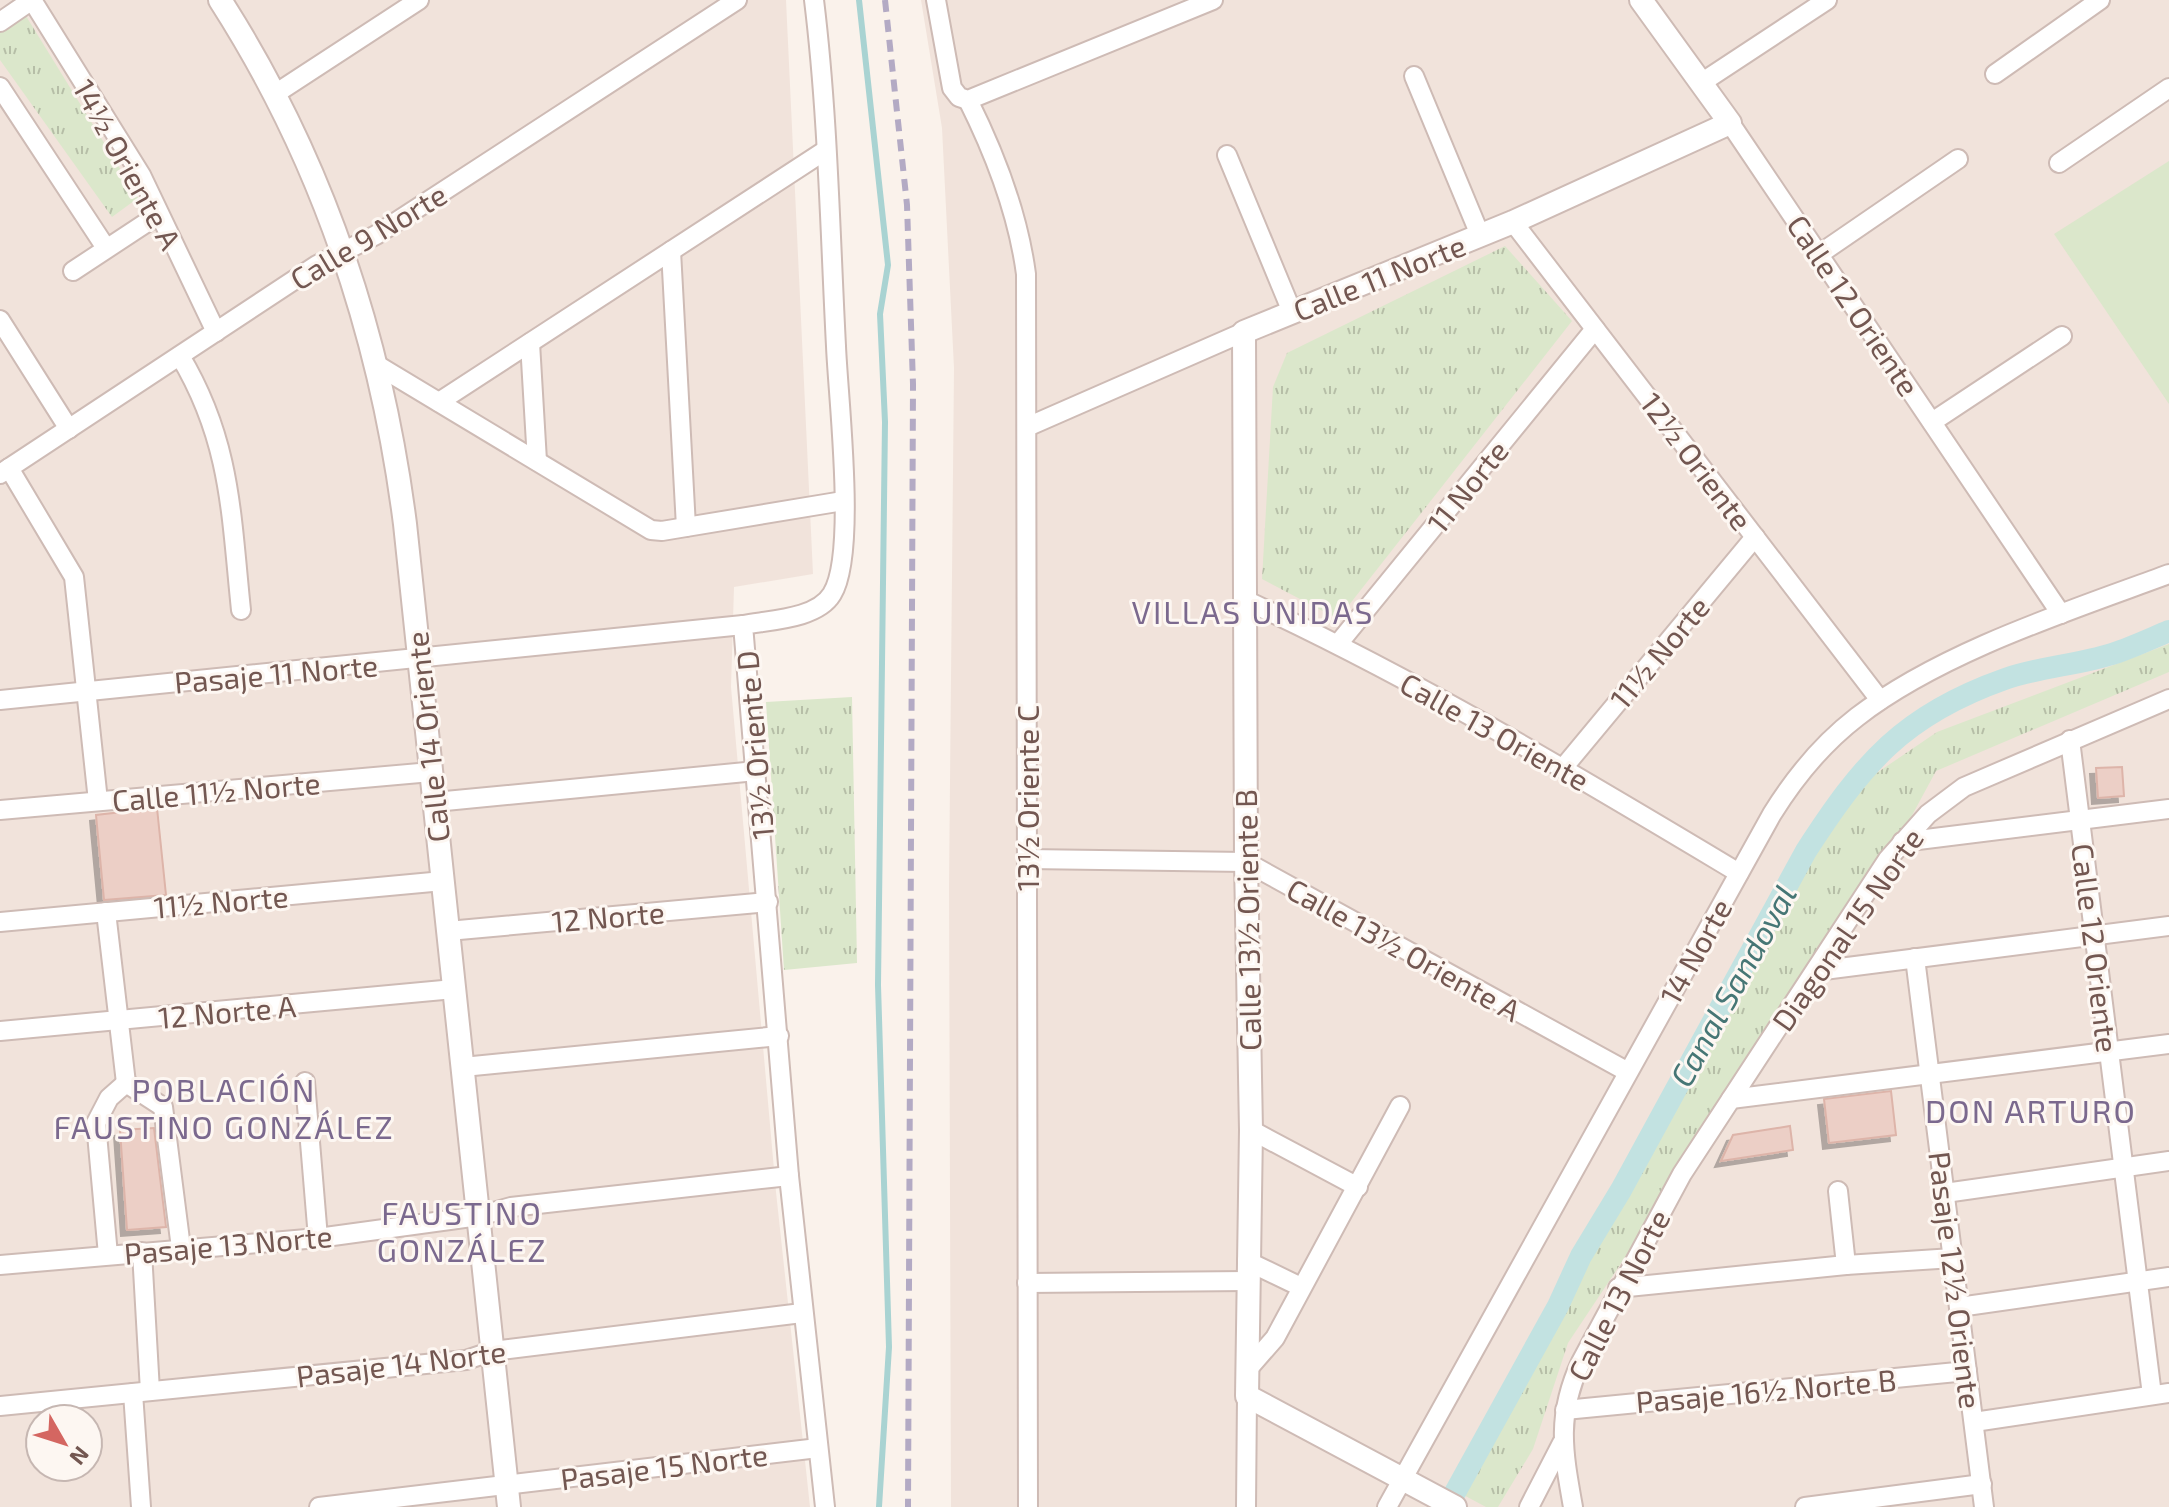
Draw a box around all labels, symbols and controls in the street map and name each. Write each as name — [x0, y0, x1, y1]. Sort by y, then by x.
street label: 14½ Oriente A — [66, 73, 190, 256]
street label: Calle 9 Norte — [283, 175, 453, 297]
street label: Calle 12 Oriente — [1780, 208, 1928, 402]
street label: Calle 11 Norte — [1288, 226, 1470, 328]
street label: 12½ Oriente — [1634, 385, 1760, 537]
street label: 11 Norte — [1419, 433, 1515, 539]
street label: 11½ Norte — [1602, 589, 1716, 715]
district label: VILLAS UNIDAS — [1132, 592, 1375, 630]
street label: Calle 14 Oriente — [398, 630, 456, 844]
street label: Pasaje 11 Norte — [173, 646, 379, 700]
street label: 13½ Oriente D — [728, 649, 780, 841]
street label: Calle 13 Oriente — [1394, 664, 1596, 798]
street label: 13½ Oriente C — [1009, 705, 1045, 891]
street label: Calle 11½ Norte — [110, 764, 322, 818]
street label: Calle 13½ Oriente B — [1227, 789, 1267, 1051]
street label: Diagonal 15 Norte — [1764, 821, 1930, 1037]
street label: Calle 12 Oriente — [2065, 841, 2127, 1055]
street label: Calle 13½ Oriente A — [1281, 870, 1527, 1028]
street label: 11½ Norte — [152, 877, 290, 925]
water label: Canal Sandoval — [1661, 878, 1803, 1092]
street label: 14 Norte — [1651, 892, 1739, 1010]
street label: 12 Norte — [550, 893, 666, 939]
street label: 12 Norte A — [157, 987, 298, 1035]
district label: POBLACIÓN FAUSTINO GONZÁLEZ — [53, 1070, 395, 1145]
district label: DON ARTURO — [1925, 1091, 2137, 1129]
street label: Pasaje 12½ Oriente — [1922, 1149, 1990, 1411]
district label: FAUSTINO GONZÁLEZ — [377, 1193, 547, 1268]
street label: Calle 13 Norte — [1559, 1203, 1677, 1387]
street label: Pasaje 13 Norte — [122, 1217, 334, 1271]
street label: Pasaje 14 Norte — [294, 1332, 508, 1394]
street label: Pasaje 16½ Norte B — [1634, 1361, 1898, 1419]
north arrow — [24, 1403, 104, 1483]
street label: Pasaje 15 Norte — [558, 1435, 770, 1497]
text: N — [65, 1442, 95, 1471]

